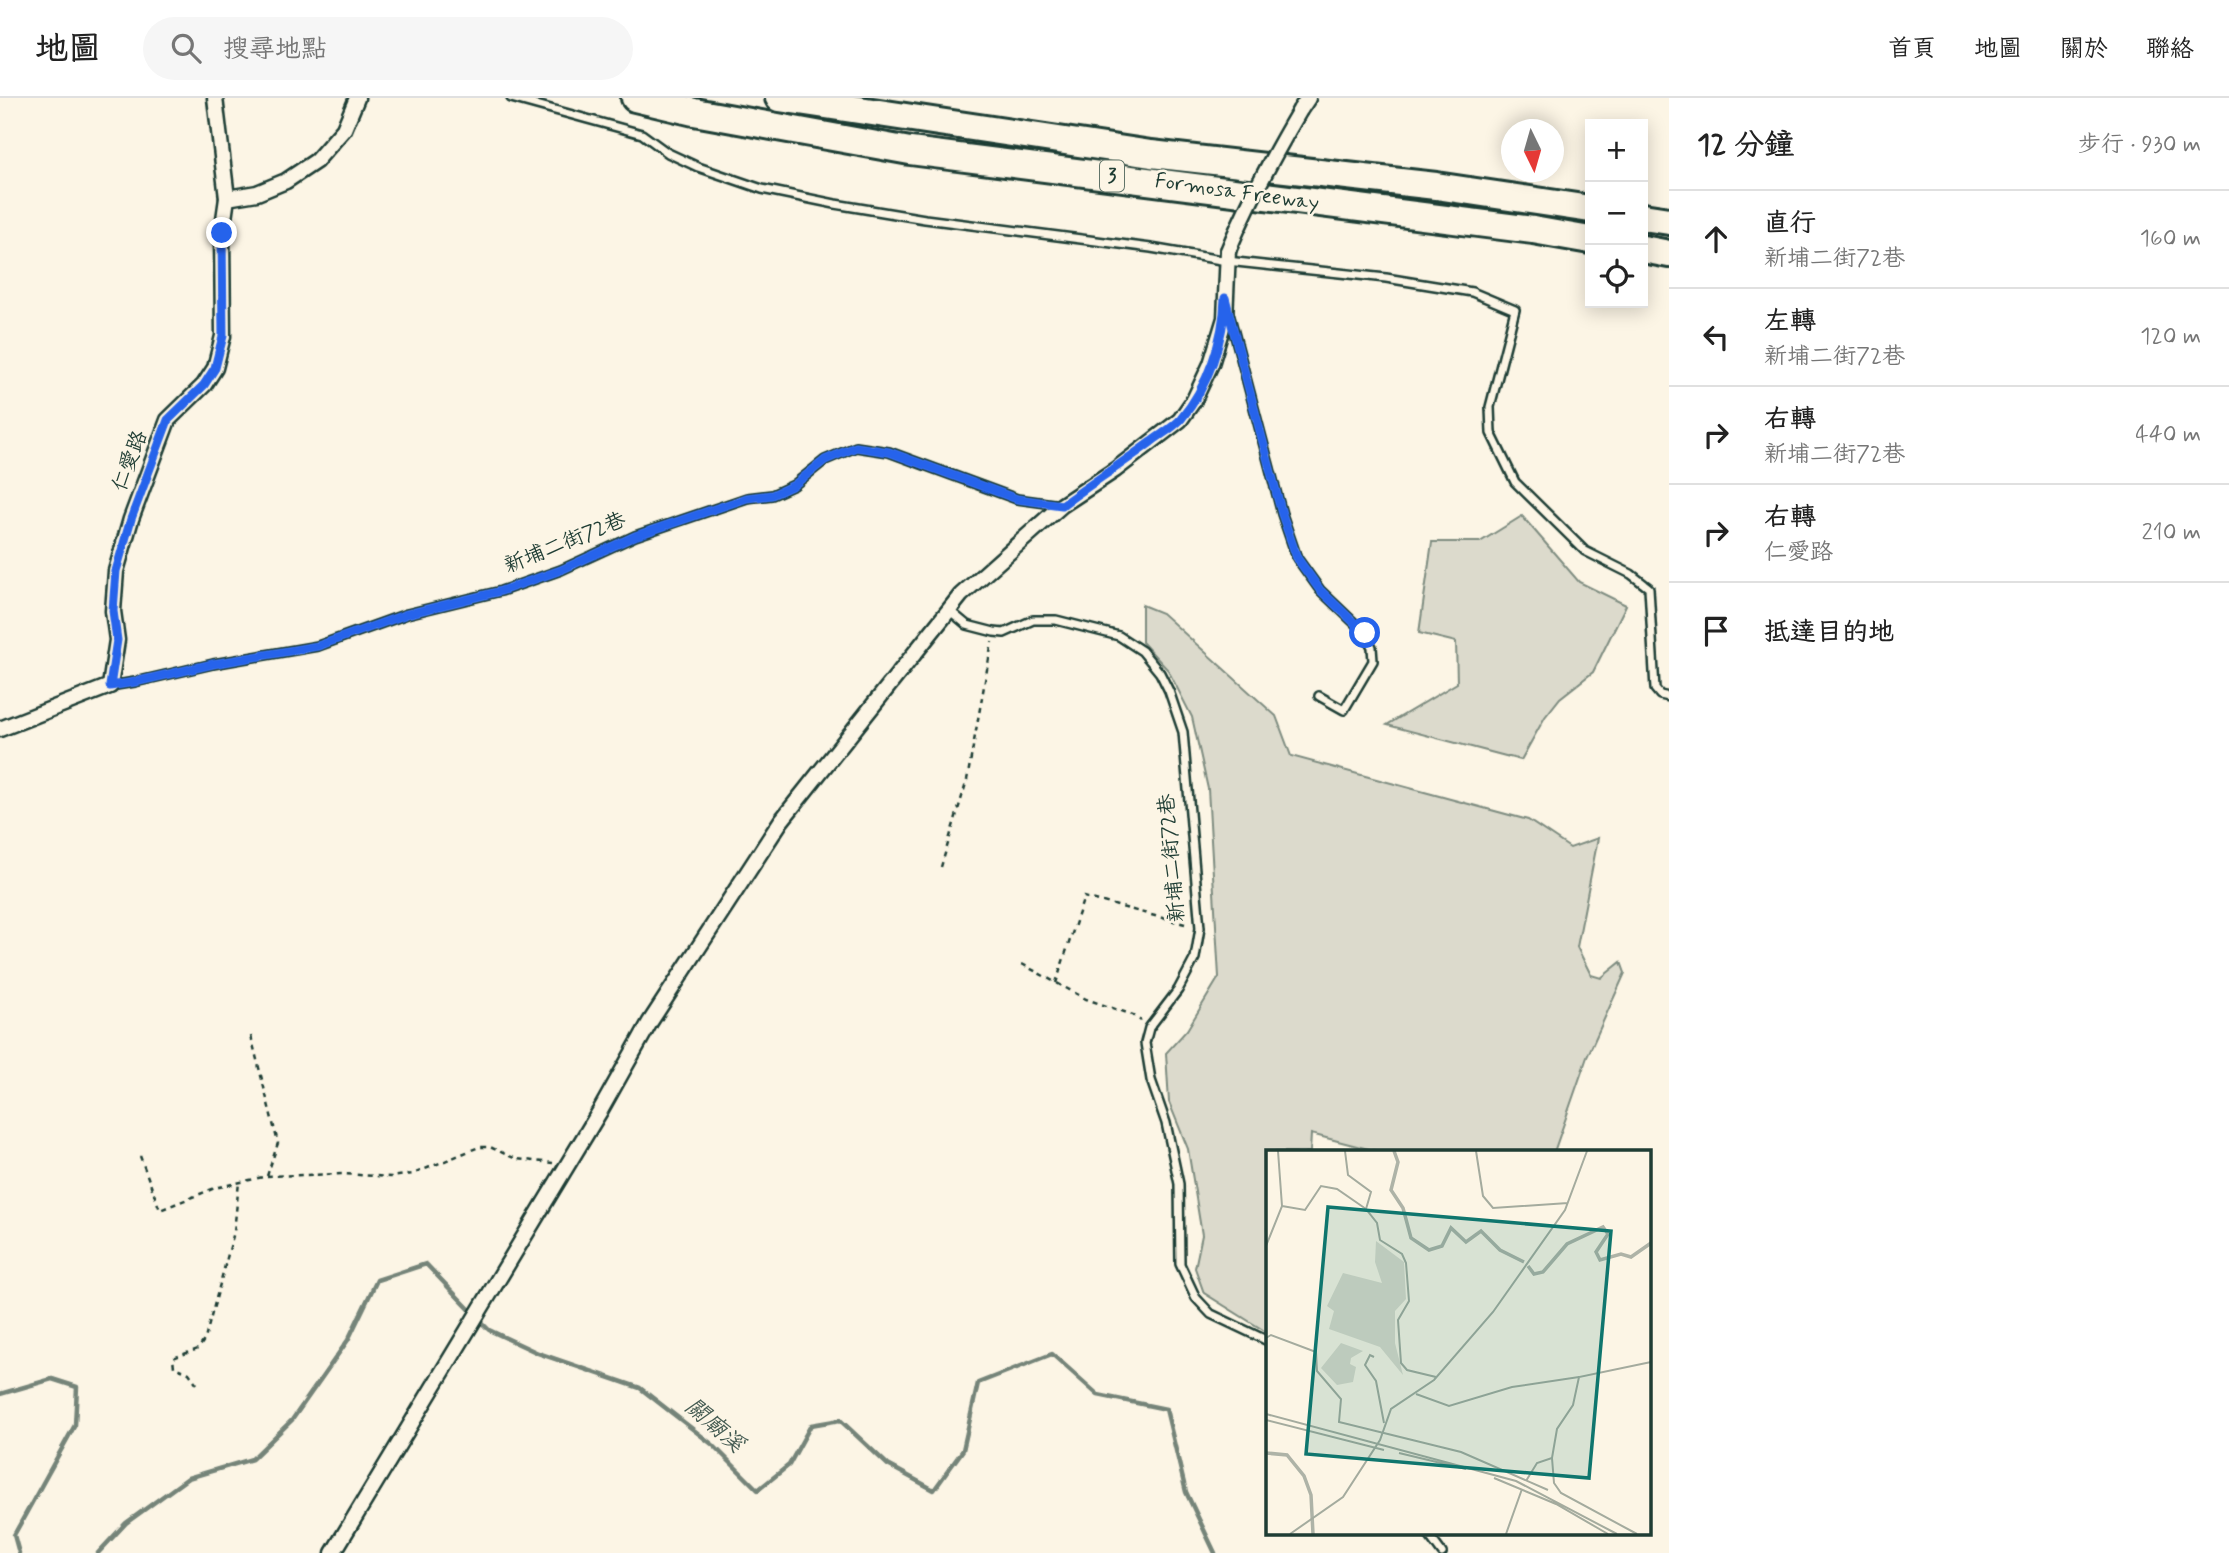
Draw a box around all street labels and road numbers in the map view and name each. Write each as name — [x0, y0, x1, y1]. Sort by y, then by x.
road number: 3 — [1100, 160, 1124, 192]
street label: Formosa Freeway — [1153, 167, 1321, 217]
street label: 仁愛路 — [106, 427, 154, 495]
street label: 新埔二街72巷 — [500, 506, 630, 580]
street label: 新埔二街72巷 — [1152, 793, 1192, 923]

